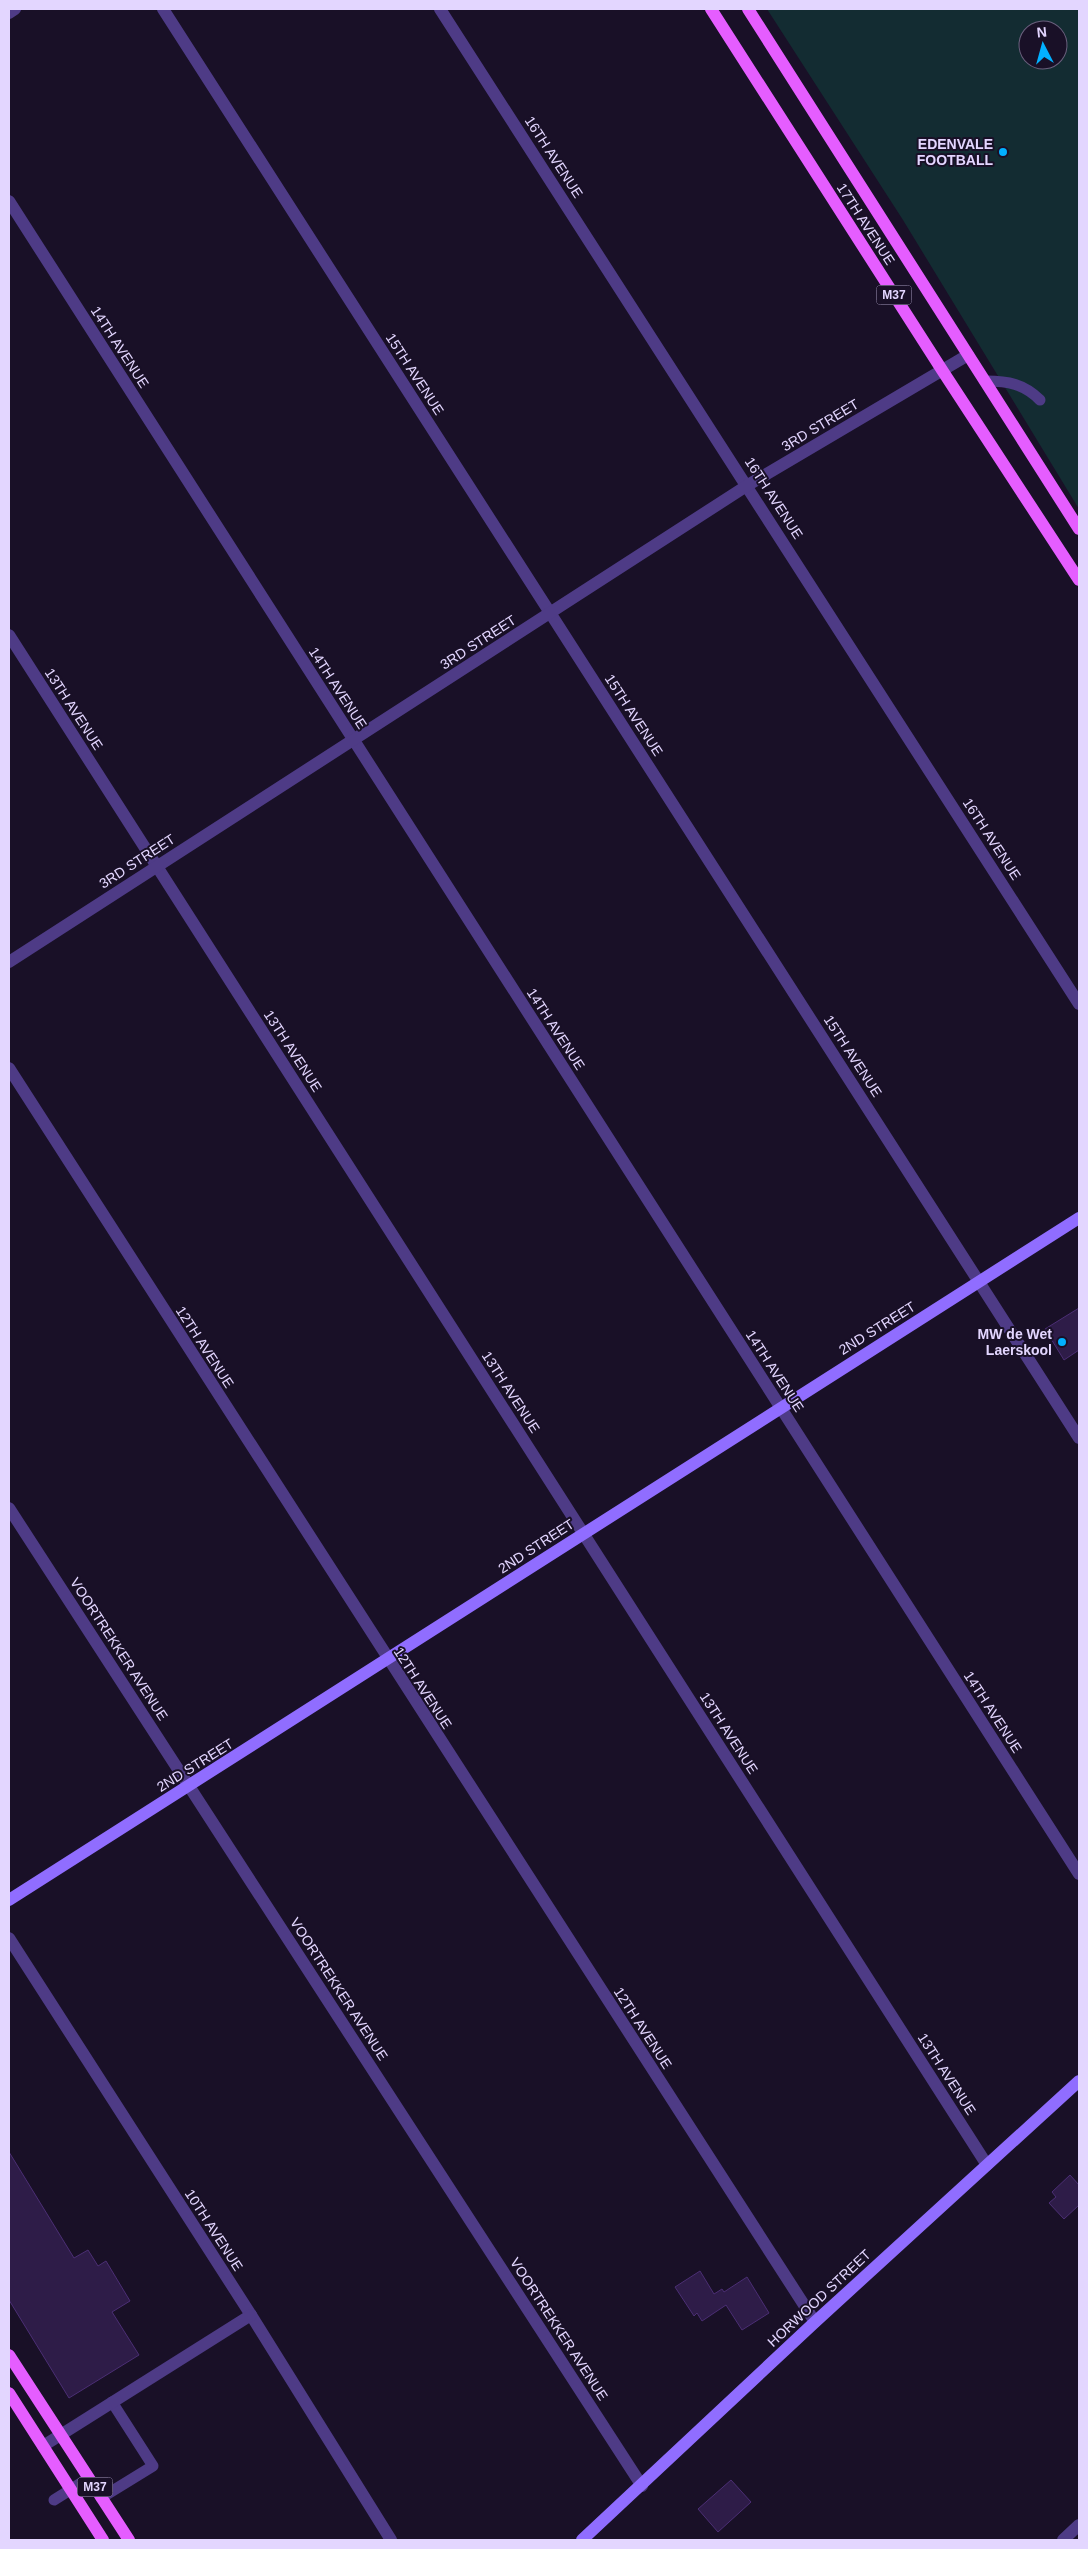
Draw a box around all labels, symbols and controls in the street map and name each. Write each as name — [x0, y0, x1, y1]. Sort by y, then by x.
north arrow — [1018, 20, 1068, 70]
text: N — [1036, 24, 1048, 41]
street label: 16TH AVENUE — [522, 113, 586, 201]
place label: EDENVALE FOOTBALL — [917, 136, 993, 168]
marker: EDENVALE FOOTBALL — [997, 146, 1009, 158]
street label: 17TH AVENUE — [834, 180, 898, 268]
road number: M37 — [876, 286, 912, 304]
street label: 14TH AVENUE — [88, 303, 152, 391]
street label: 15TH AVENUE — [383, 330, 447, 418]
street label: 3RD STREET — [779, 395, 862, 454]
street label: 16TH AVENUE — [742, 454, 806, 542]
street label: 3RD STREET — [437, 611, 519, 672]
street label: 14TH AVENUE — [306, 644, 370, 732]
street label: 13TH AVENUE — [42, 665, 106, 753]
street label: 15TH AVENUE — [602, 671, 666, 759]
street label: 16TH AVENUE — [960, 795, 1024, 883]
street label: 3RD STREET — [96, 830, 178, 891]
street label: 14TH AVENUE — [524, 985, 588, 1073]
street label: 13TH AVENUE — [261, 1007, 325, 1095]
street label: 15TH AVENUE — [821, 1012, 885, 1100]
street label: 2ND STREET — [836, 1298, 919, 1358]
street label: 12TH AVENUE — [173, 1303, 237, 1391]
place label: MW de Wet Laerskool — [978, 1326, 1052, 1358]
street label: 14TH AVENUE — [743, 1327, 807, 1415]
marker: MW de Wet Laerskool — [1056, 1336, 1068, 1348]
street label: 13TH AVENUE — [479, 1348, 543, 1436]
street label: 2ND STREET — [495, 1515, 577, 1576]
street label: VOORTREKKER AVENUE — [67, 1575, 171, 1723]
street label: 12TH AVENUE — [391, 1644, 455, 1732]
street label: 14TH AVENUE — [961, 1668, 1025, 1756]
street label: 13TH AVENUE — [697, 1689, 761, 1777]
street label: 2ND STREET — [154, 1735, 237, 1795]
street label: VOORTREKKER AVENUE — [287, 1915, 391, 2063]
street label: 12TH AVENUE — [611, 1984, 675, 2072]
street label: 13TH AVENUE — [915, 2030, 979, 2118]
street label: 10TH AVENUE — [182, 2186, 246, 2274]
street label: HORWOOD STREET — [764, 2246, 874, 2350]
street label: VOORTREKKER AVENUE — [507, 2255, 611, 2403]
road number: M37 — [78, 2478, 112, 2496]

